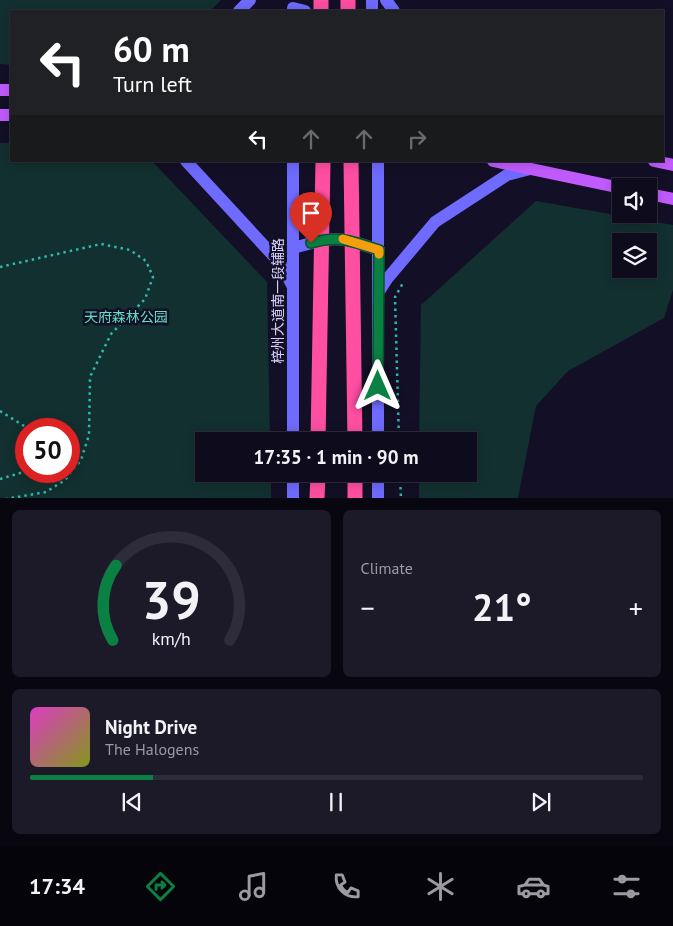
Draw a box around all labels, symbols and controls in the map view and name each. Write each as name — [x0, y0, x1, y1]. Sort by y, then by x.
text: 60 m — [113, 26, 190, 72]
icon: left — [30, 30, 95, 95]
text: Turn left — [113, 70, 192, 98]
icon: left — [244, 125, 272, 153]
icon: ahead — [297, 125, 325, 153]
icon: ahead — [350, 125, 378, 153]
icon: right — [403, 125, 431, 153]
map controls — [612, 178, 657, 278]
button: sound — [612, 178, 657, 223]
pin — [290, 192, 332, 243]
icon: arrive — [297, 199, 325, 227]
button: layers — [612, 233, 657, 278]
street label: 梓州大道南一段辅路 — [269, 238, 287, 364]
park label: 天府森林公园 — [84, 308, 168, 326]
position arrow — [351, 359, 403, 411]
speed limit sign: 50 — [15, 418, 80, 483]
text: 17:35 · 1 min · 90 m — [253, 445, 419, 469]
text: Climate — [361, 558, 413, 578]
text: 39 — [142, 566, 201, 633]
text: 21° — [472, 582, 532, 631]
text: − — [361, 589, 375, 626]
text: + — [629, 589, 643, 626]
text: km/h — [152, 627, 191, 650]
text: Night Drive — [105, 715, 197, 739]
text: The Halogens — [105, 739, 199, 759]
icon: previous — [118, 788, 146, 816]
icon: pause — [322, 788, 350, 816]
icon: next — [527, 788, 555, 816]
icon: directions — [143, 869, 178, 904]
icon: music — [236, 869, 271, 904]
icon: phone — [329, 869, 364, 904]
icon: climate — [423, 869, 458, 904]
icon: car — [516, 869, 551, 904]
icon: filters — [609, 869, 644, 904]
text: 17:34 — [29, 872, 85, 900]

